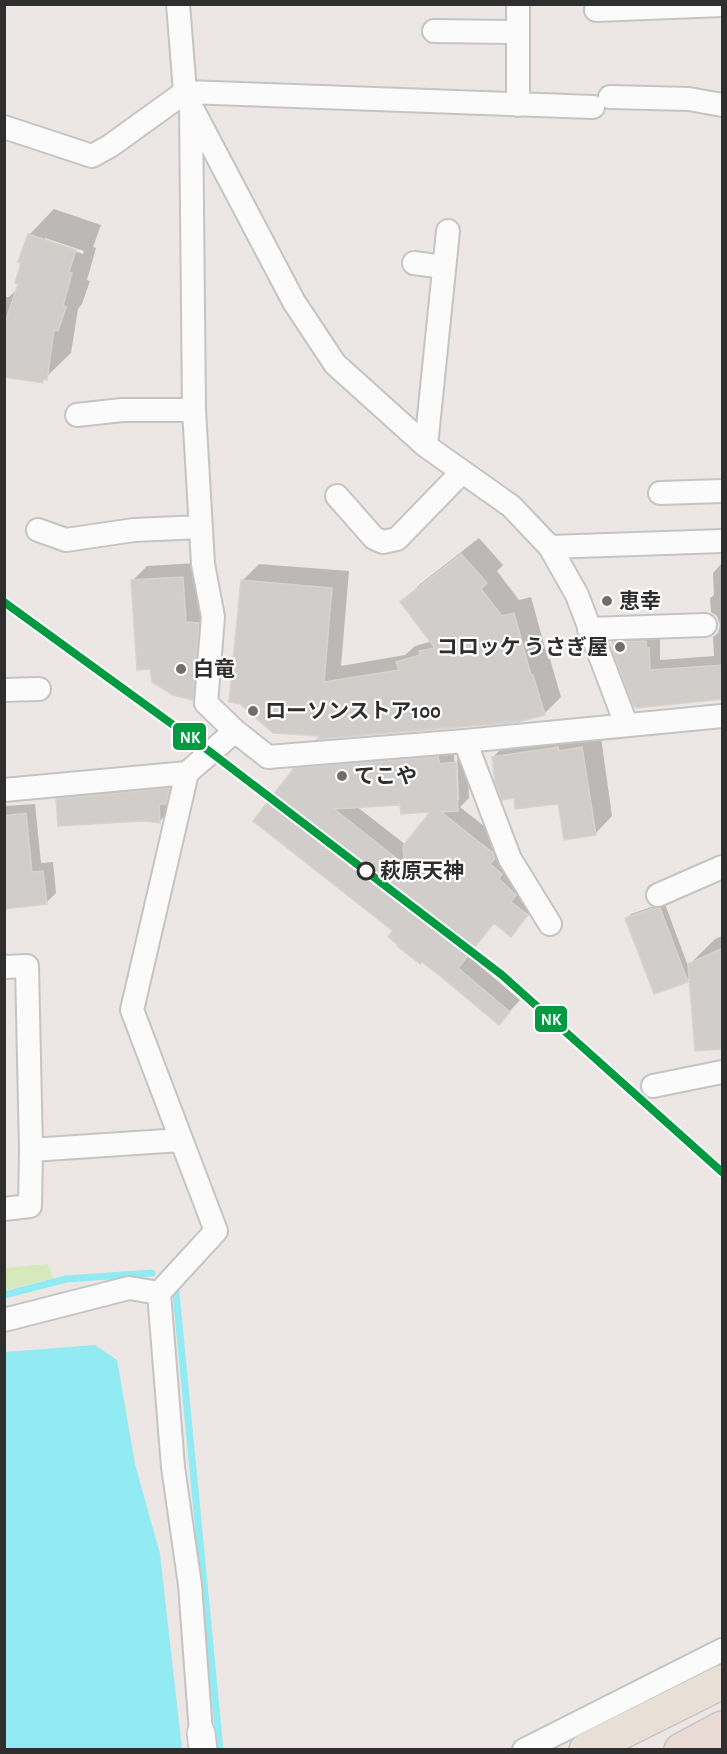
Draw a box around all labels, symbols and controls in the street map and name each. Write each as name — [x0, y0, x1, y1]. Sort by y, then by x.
place label: 恵幸 — [619, 590, 661, 612]
marker: 恵幸 — [600, 594, 614, 608]
place label: コロッケ うさぎ屋 — [437, 636, 608, 658]
marker: コロッケ うさぎ屋 — [613, 640, 627, 654]
place label: 白竜 — [193, 658, 235, 680]
marker: 白竜 — [174, 662, 188, 676]
place label: ローソンストア100 — [265, 701, 441, 722]
marker: ローソンストア100 — [246, 704, 260, 718]
line badge: NK — [172, 722, 207, 751]
text: NK — [180, 730, 201, 746]
place label: てこや — [354, 765, 417, 787]
marker: てこや — [335, 769, 349, 783]
place label: 萩原天神 — [380, 859, 464, 882]
marker: 萩原天神 — [357, 862, 375, 880]
line badge: NK — [534, 1005, 568, 1033]
text: NK — [541, 1012, 562, 1028]

